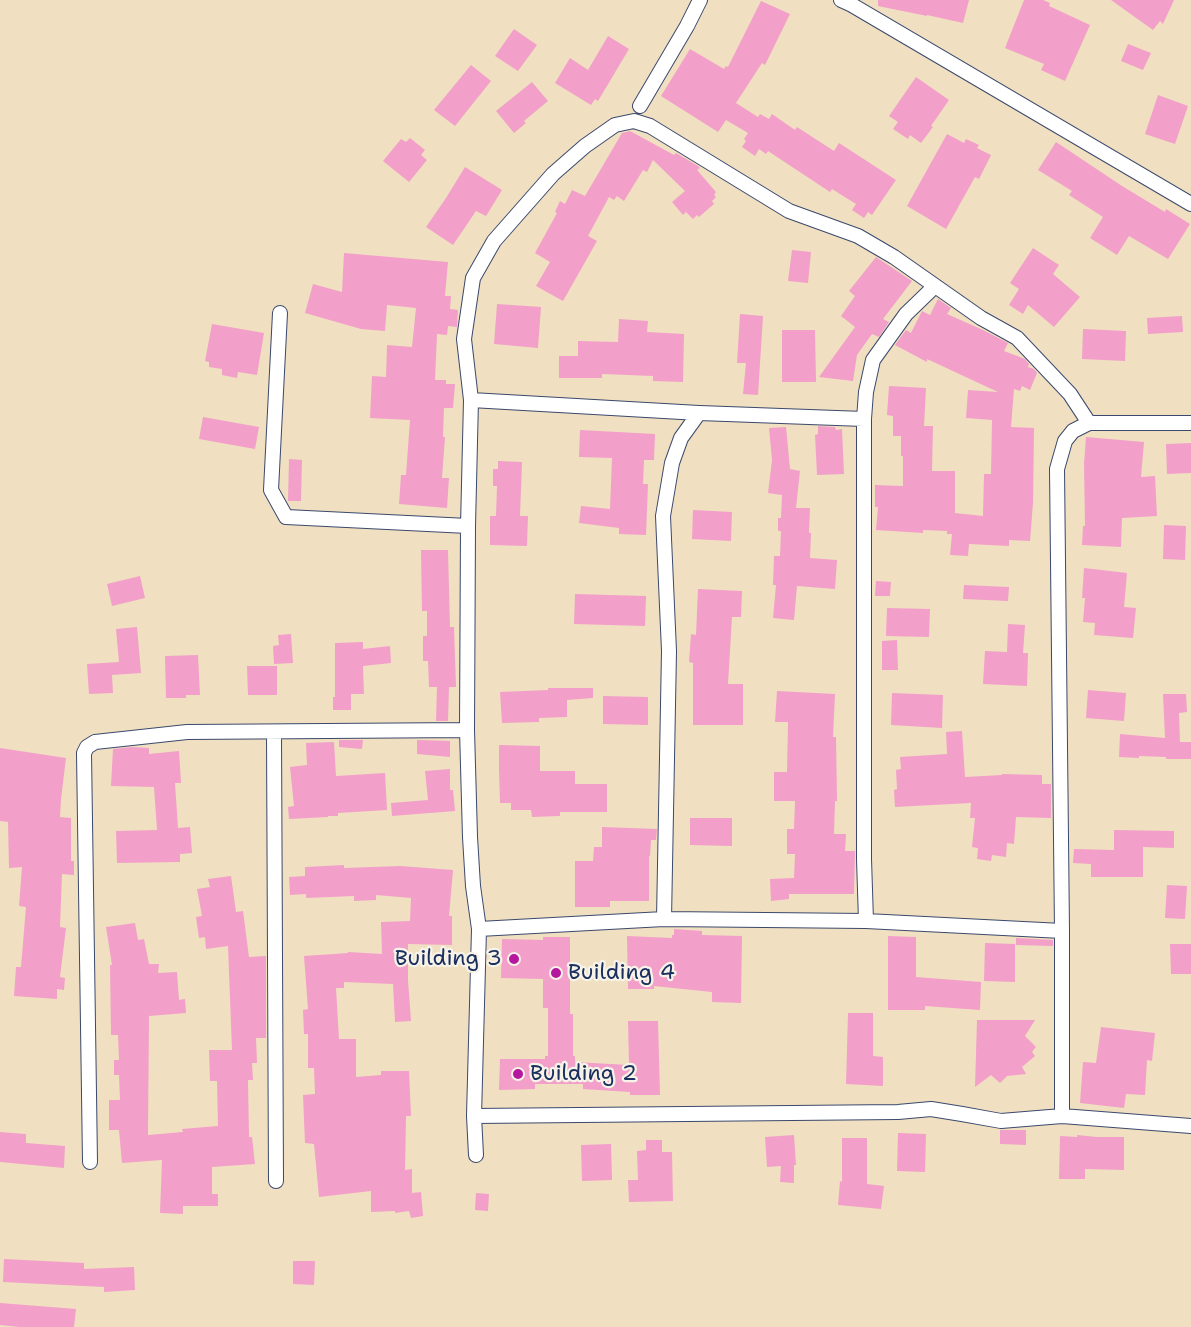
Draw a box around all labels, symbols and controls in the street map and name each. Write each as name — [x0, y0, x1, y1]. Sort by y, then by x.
place label: Building 3 — [395, 946, 502, 972]
marker: Building 3 — [507, 952, 521, 966]
place label: Building 4 — [568, 960, 675, 986]
marker: Building 4 — [549, 966, 563, 980]
place label: Building 2 — [530, 1061, 637, 1087]
marker: Building 2 — [511, 1067, 525, 1081]

